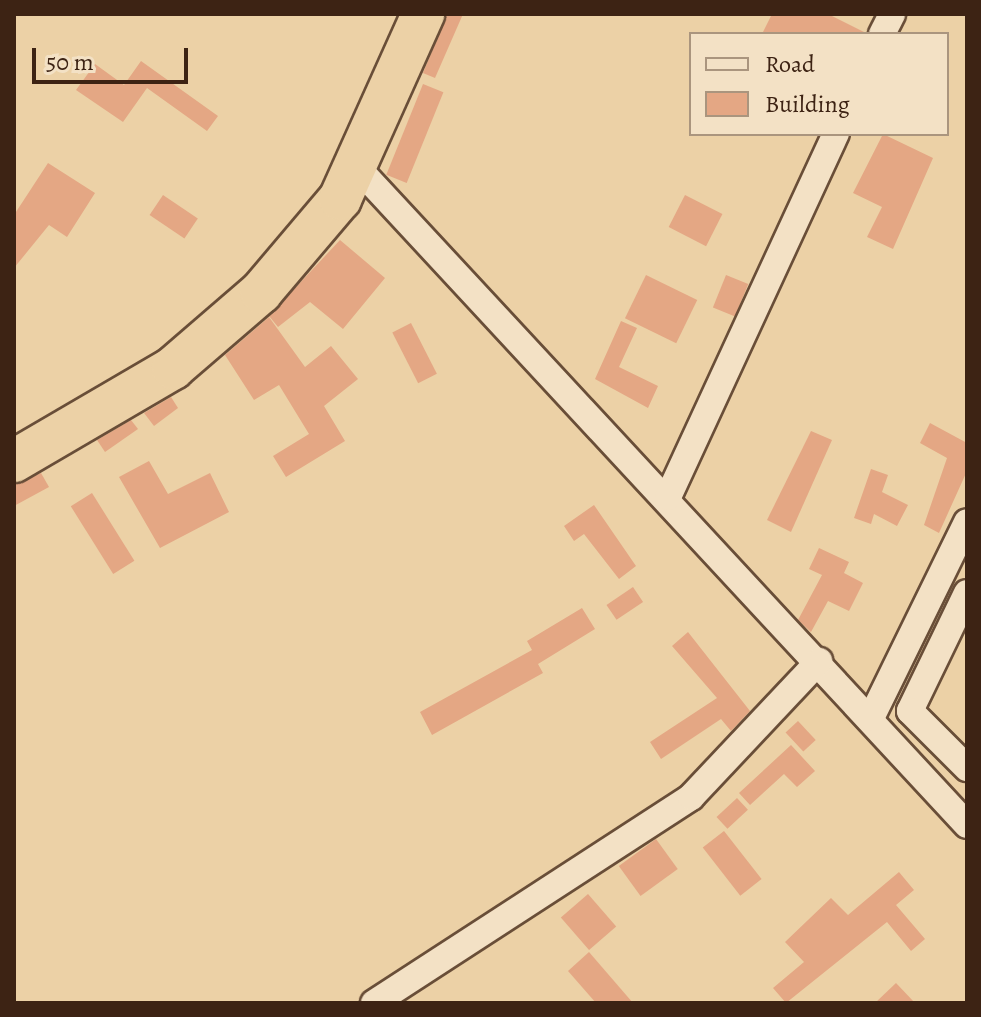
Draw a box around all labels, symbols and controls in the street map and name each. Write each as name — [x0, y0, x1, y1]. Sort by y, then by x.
scale bar — [36, 32, 192, 82]
legend — [689, 32, 949, 136]
text: 50 m — [46, 46, 94, 78]
text: Road — [765, 48, 815, 80]
text: Building — [765, 88, 850, 120]

